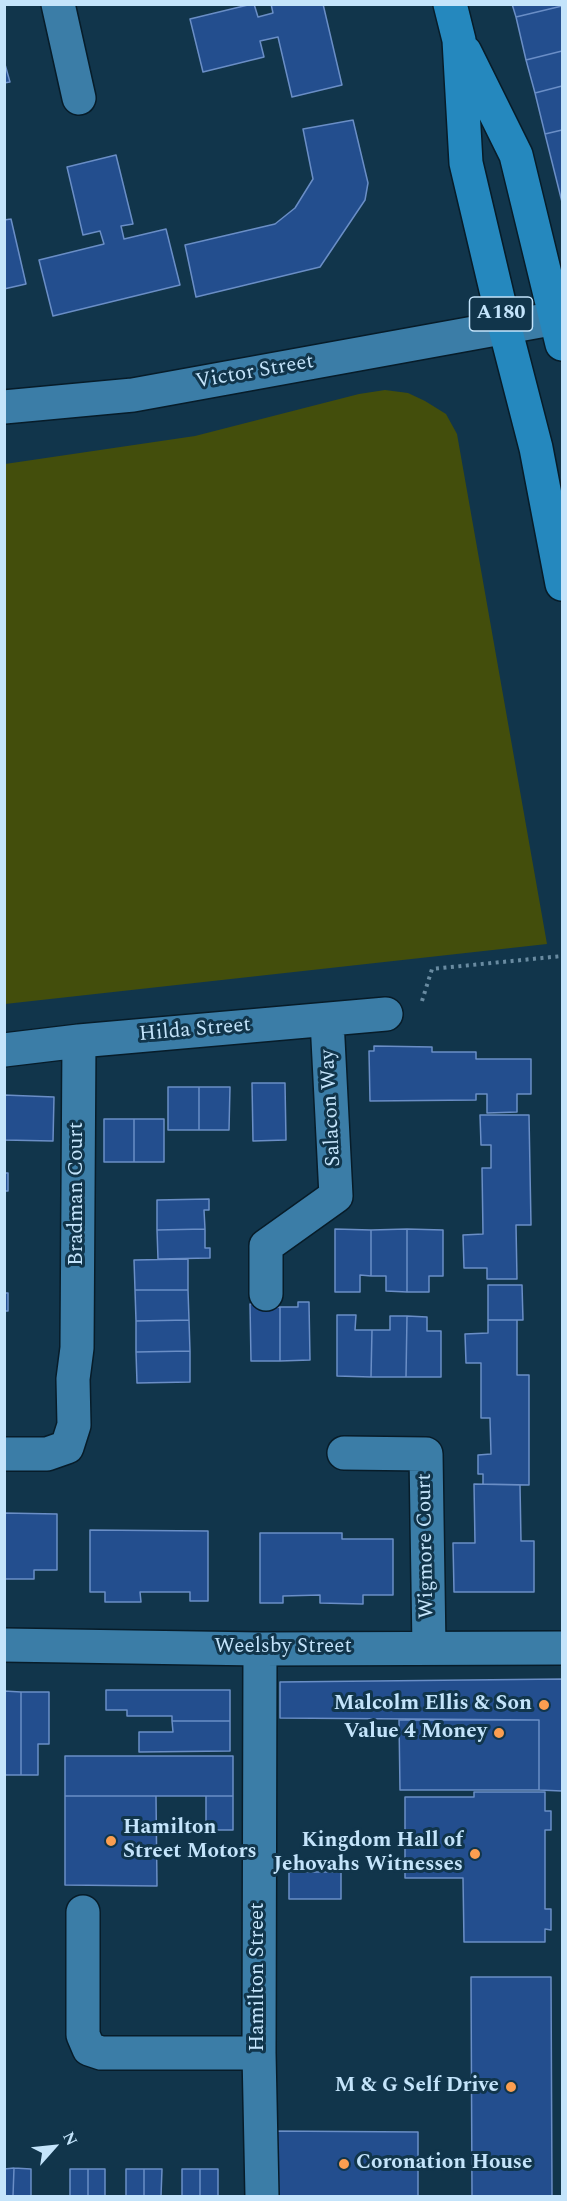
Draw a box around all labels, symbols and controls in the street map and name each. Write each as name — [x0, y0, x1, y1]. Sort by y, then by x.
road number: A180 — [470, 297, 532, 331]
street label: Victor Street — [194, 350, 316, 396]
street label: Hilda Street — [138, 1014, 252, 1048]
street label: Salacon Way — [316, 1049, 348, 1167]
street label: Bradman Court — [65, 1122, 91, 1266]
street label: Wigmore Court — [413, 1473, 441, 1619]
street label: Weelsby Street — [214, 1635, 352, 1661]
place label: Malcolm Ellis & Son — [333, 1692, 532, 1718]
marker: Malcolm Ellis & Son — [537, 1698, 551, 1712]
place label: Value 4 Money — [344, 1720, 487, 1746]
marker: Value 4 Money — [492, 1726, 506, 1740]
place label: Hamilton Street Motors — [123, 1816, 257, 1866]
place label: Kingdom Hall of Jehovahs Witnesses — [273, 1829, 463, 1879]
marker: Hamilton Street Motors — [104, 1834, 118, 1848]
marker: Kingdom Hall of Jehovahs Witnesses — [468, 1847, 482, 1861]
street label: Hamilton Street — [246, 1902, 272, 2052]
place label: M & G Self Drive — [335, 2074, 499, 2100]
marker: M & G Self Drive — [504, 2080, 518, 2094]
north arrow — [24, 2117, 84, 2177]
text: N — [56, 2128, 84, 2150]
place label: Coronation House — [356, 2151, 532, 2177]
marker: Coronation House — [337, 2157, 351, 2171]

